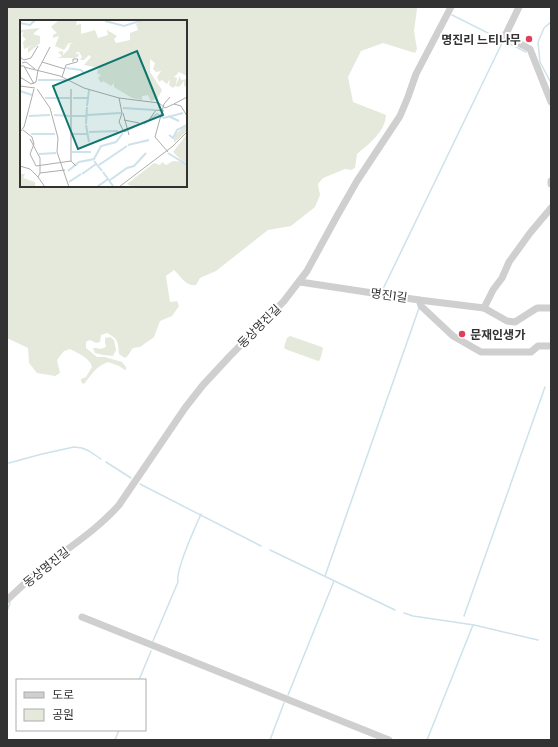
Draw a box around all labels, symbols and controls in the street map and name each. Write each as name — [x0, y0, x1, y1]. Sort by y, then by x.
inset map — [20, 20, 187, 187]
place label: 명진리 느티나무 — [441, 31, 521, 48]
marker: 명진리 느티나무 — [524, 34, 534, 44]
street label: 명진1길 — [370, 284, 408, 306]
street label: 동상명진길 — [233, 300, 285, 352]
place label: 문재인생가 — [470, 326, 525, 343]
marker: 문재인생가 — [457, 329, 467, 339]
street label: 동상명진길 — [19, 543, 73, 591]
legend — [16, 679, 146, 731]
text: 도로 — [52, 686, 74, 703]
text: 공원 — [52, 706, 74, 723]

